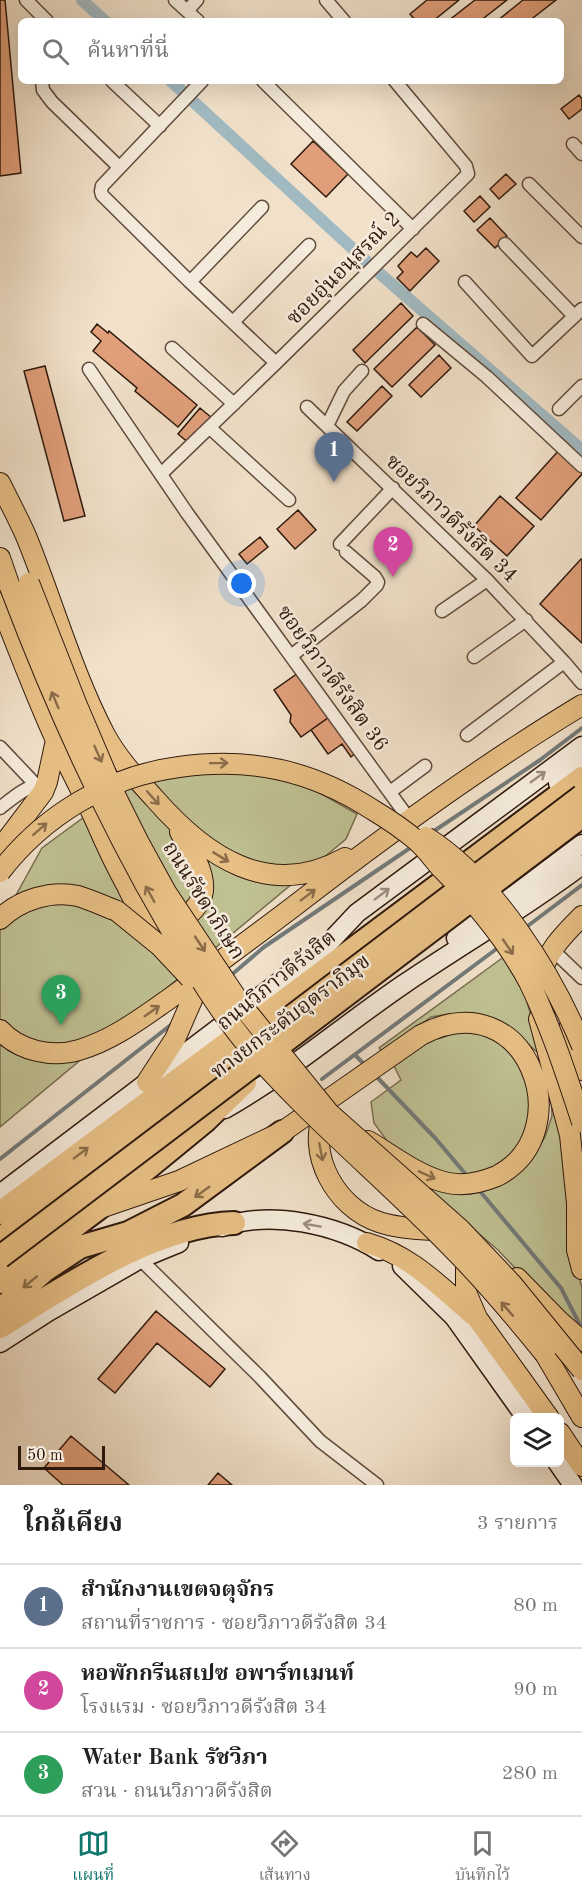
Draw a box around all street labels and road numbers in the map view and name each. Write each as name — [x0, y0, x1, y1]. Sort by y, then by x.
street label: ซอยอุ่นอนุสรณ์ 2 — [281, 206, 406, 331]
street label: ซอยวิภาวดีรังสิต 34 — [381, 449, 523, 587]
street label: ซอยวิภาวดีรังสิต 36 — [272, 601, 394, 756]
street label: ถนนรัชดาภิเษก — [158, 837, 249, 964]
street label: ถนนวิภาวดีรังสิต — [212, 925, 340, 1035]
street label: ทางยกระดับอุตราภิมุข — [207, 949, 375, 1085]

